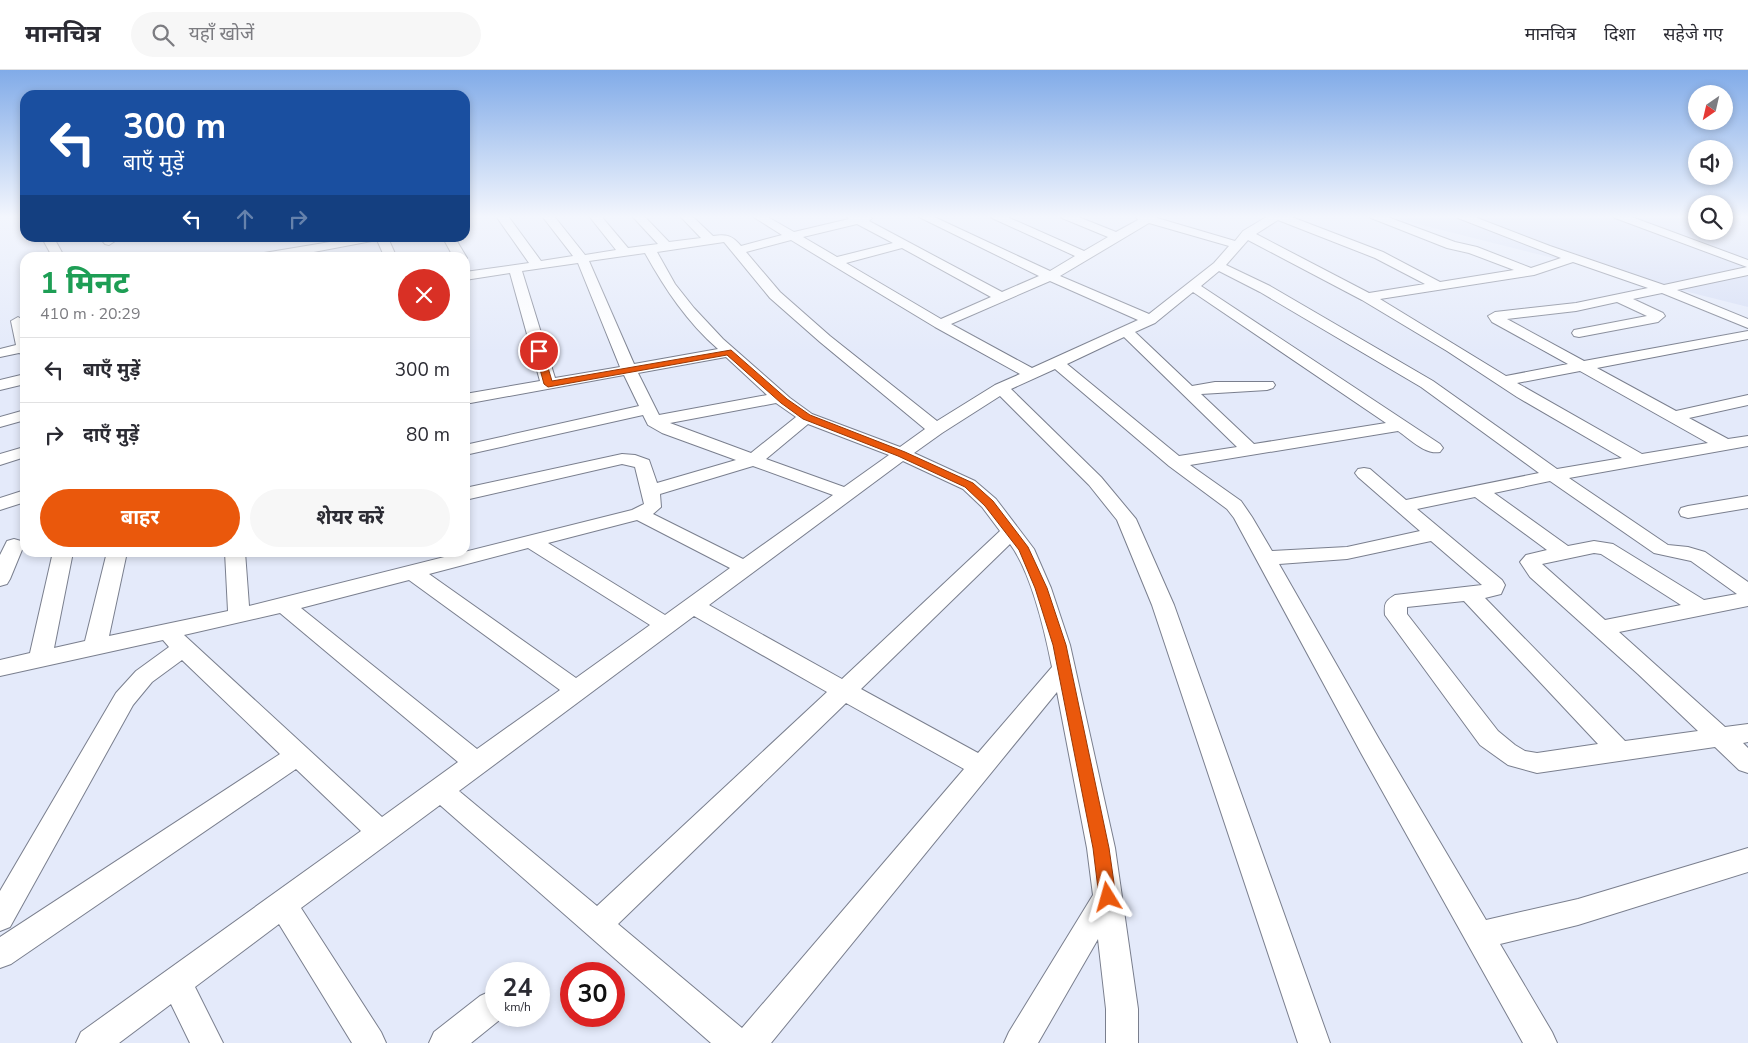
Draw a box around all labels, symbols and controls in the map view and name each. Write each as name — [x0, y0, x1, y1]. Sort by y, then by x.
search box — [131, 12, 481, 57]
text: मानचित्र — [25, 18, 101, 50]
icon: search — [149, 21, 177, 49]
text: यहाँ खोजें — [189, 21, 254, 47]
text: मानचित्र — [1525, 22, 1576, 46]
text: दिशा — [1604, 22, 1635, 46]
text: सहेजे गए — [1663, 22, 1723, 46]
north arrow — [1688, 85, 1732, 130]
map controls — [1688, 85, 1733, 240]
text: 300 m — [123, 103, 226, 150]
icon: left — [40, 110, 105, 175]
button: sound — [1688, 140, 1733, 185]
text: बाएँ मुड़ें — [123, 148, 184, 178]
button: search — [1688, 195, 1733, 240]
icon: left — [178, 205, 206, 233]
icon: ahead — [231, 205, 259, 233]
icon: right — [284, 205, 312, 233]
text: 1 मिनट — [40, 263, 129, 304]
button: close — [398, 269, 450, 321]
text: 410 m · 20:29 — [40, 303, 141, 325]
pin — [518, 330, 560, 372]
icon: arrive — [525, 337, 553, 365]
icon: left — [40, 356, 68, 384]
text: बाएँ मुड़ें — [83, 357, 140, 383]
text: 300 m — [395, 357, 450, 383]
icon: right — [40, 421, 68, 449]
text: दाएँ मुड़ें — [83, 422, 139, 448]
text: 80 m — [406, 422, 450, 448]
button: बाहर — [40, 489, 240, 547]
button: शेयर करें — [250, 489, 450, 547]
position arrow — [1081, 870, 1133, 922]
speed limit sign: 30 — [560, 962, 625, 1027]
text: 24 — [502, 971, 533, 1005]
text: km/h — [504, 999, 531, 1015]

